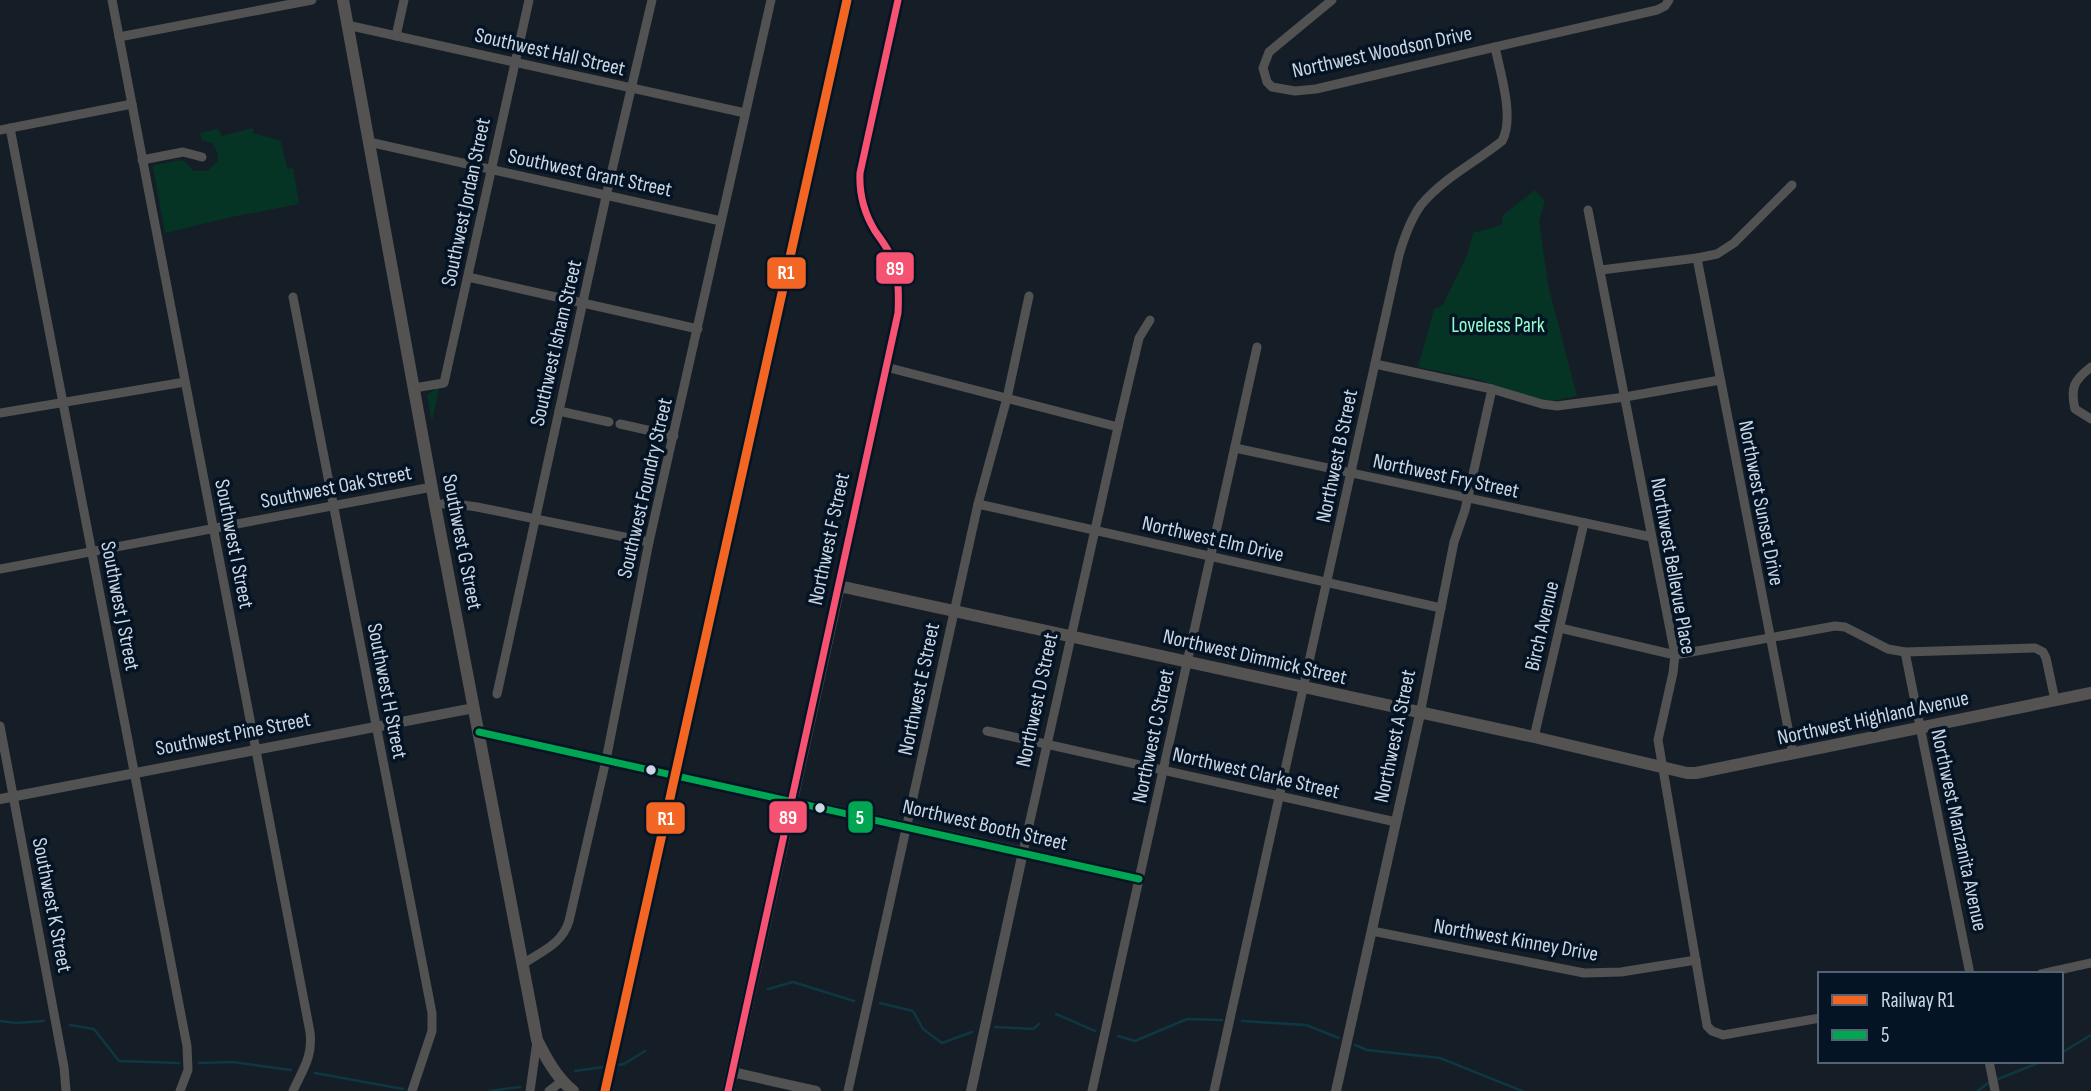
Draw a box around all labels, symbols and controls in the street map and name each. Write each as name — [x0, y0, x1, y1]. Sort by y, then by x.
street label: Northwest Woodson Drive — [1290, 21, 1474, 83]
street label: Southwest Hall Street — [472, 23, 628, 81]
street label: Southwest Jordan Street — [436, 116, 496, 288]
street label: Southwest Grant Street — [506, 143, 674, 203]
line badge: 89 — [875, 251, 915, 285]
line badge: R1 — [766, 256, 807, 290]
street label: Southwest Isham Street — [525, 258, 587, 428]
text: 89 — [886, 258, 904, 281]
text: R1 — [778, 262, 795, 285]
park label: Loveless Park — [1451, 313, 1545, 338]
street label: Northwest B Street — [1311, 387, 1363, 525]
street label: Southwest Foundry Street — [612, 395, 678, 581]
street label: Northwest Sunset Drive — [1733, 418, 1789, 588]
street label: Northwest Fry Street — [1371, 448, 1521, 504]
street label: Southwest Oak Street — [258, 460, 414, 514]
street label: Northwest F Street — [803, 471, 855, 607]
street label: Southwest G Street — [437, 472, 487, 612]
street label: Northwest Bellevue Place — [1645, 476, 1701, 656]
street label: Southwest I Street — [209, 477, 259, 611]
street label: Northwest Elm Drive — [1140, 511, 1286, 567]
street label: Southwest J Street — [95, 539, 145, 673]
street label: Birch Avenue — [1520, 579, 1564, 673]
street label: Northwest E Street — [893, 620, 945, 758]
street label: Southwest H Street — [362, 621, 412, 761]
street label: Northwest Dimmick Street — [1161, 624, 1349, 690]
street label: Northwest D Street — [1011, 631, 1063, 769]
street label: Northwest C Street — [1127, 667, 1179, 805]
street label: Northwest A Street — [1369, 667, 1421, 805]
street label: Northwest Highland Avenue — [1775, 686, 1971, 750]
street label: Southwest Pine Street — [153, 707, 313, 761]
street label: Northwest Manzanita Avenue — [1925, 727, 1993, 933]
street label: Northwest Clarke Street — [1170, 742, 1342, 804]
unlabelled marker — [644, 763, 658, 777]
street label: Northwest Booth Street — [900, 794, 1070, 856]
line badge: 89 — [768, 800, 808, 834]
line badge: 5 — [847, 800, 874, 834]
line badge: R1 — [645, 801, 686, 835]
unlabelled marker — [813, 801, 827, 815]
text: 89 — [779, 807, 797, 830]
text: 5 — [856, 807, 864, 830]
text: R1 — [658, 808, 675, 831]
street label: Southwest K Street — [27, 836, 77, 974]
street label: Northwest Kinney Drive — [1432, 913, 1600, 967]
legend — [1818, 972, 2063, 1063]
text: Railway R1 — [1881, 988, 1955, 1013]
text: 5 — [1881, 1023, 1889, 1048]

